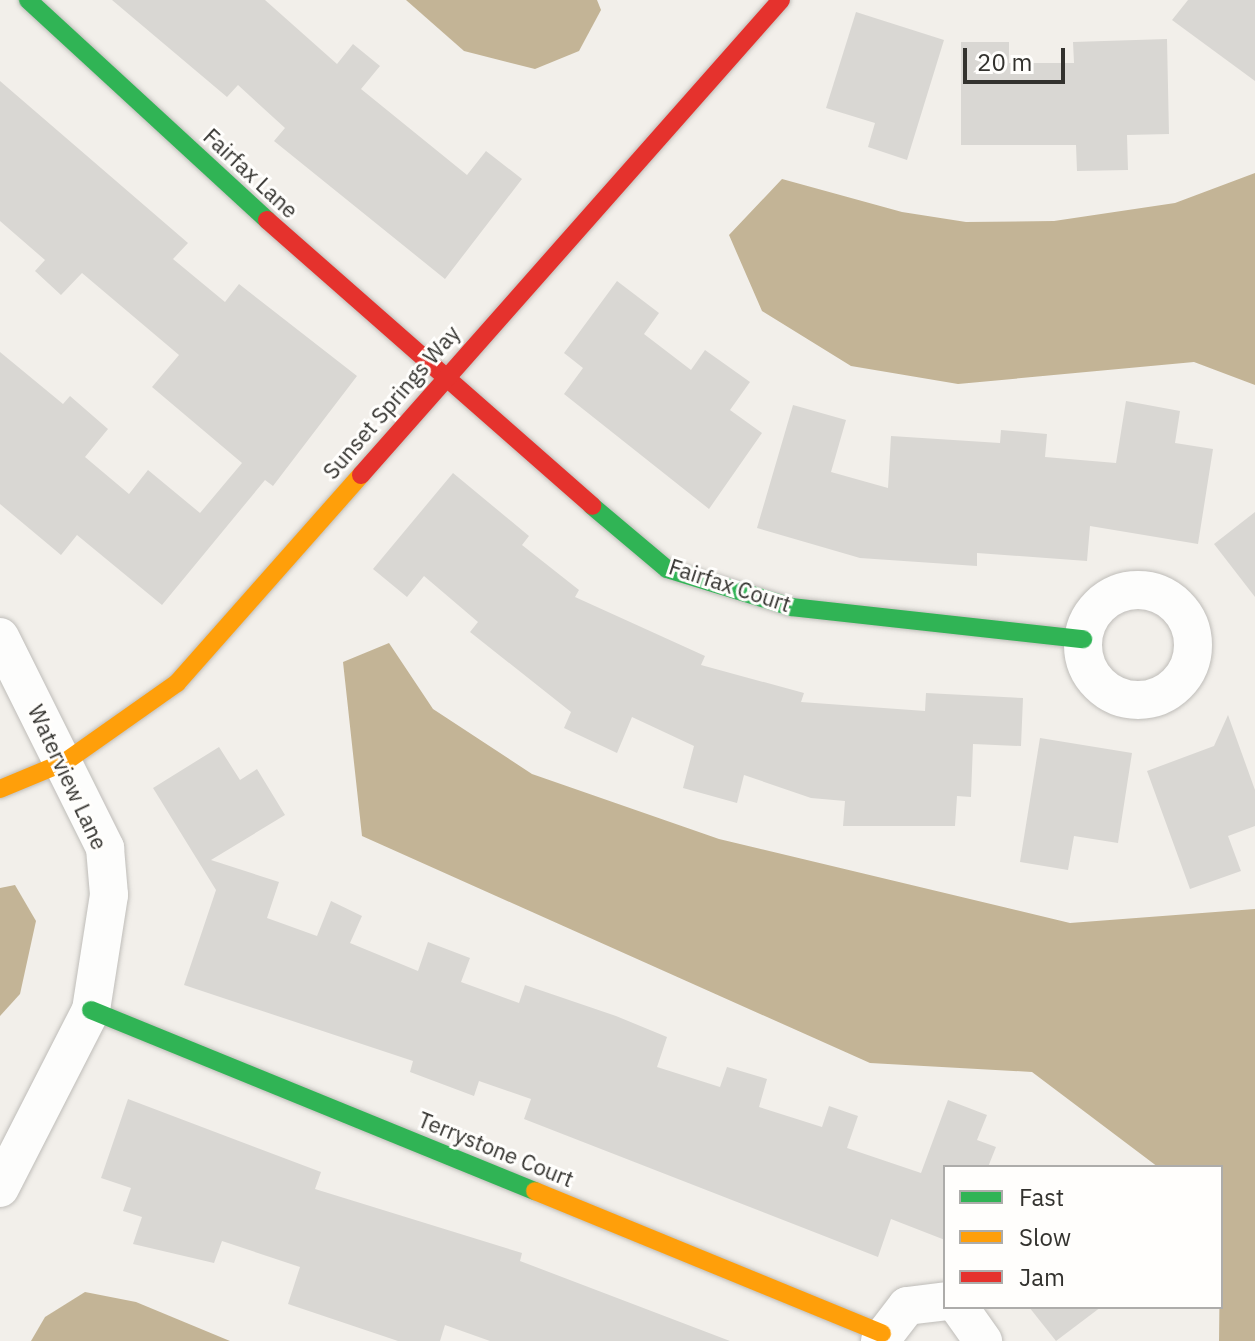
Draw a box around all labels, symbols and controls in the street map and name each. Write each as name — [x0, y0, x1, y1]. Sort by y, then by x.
scale bar — [967, 32, 1069, 82]
text: 20 m — [977, 46, 1032, 78]
street label: Fairfax Lane — [198, 123, 304, 223]
street label: Sunset Springs Way — [317, 320, 465, 484]
street label: Fairfax Court — [666, 553, 794, 617]
street label: Waterview Lane — [23, 700, 113, 854]
street label: Terrystone Court — [415, 1106, 577, 1192]
legend — [943, 1165, 1223, 1309]
text: Fast — [1019, 1181, 1064, 1213]
text: Slow — [1019, 1221, 1071, 1253]
text: Jam — [1019, 1261, 1065, 1293]

